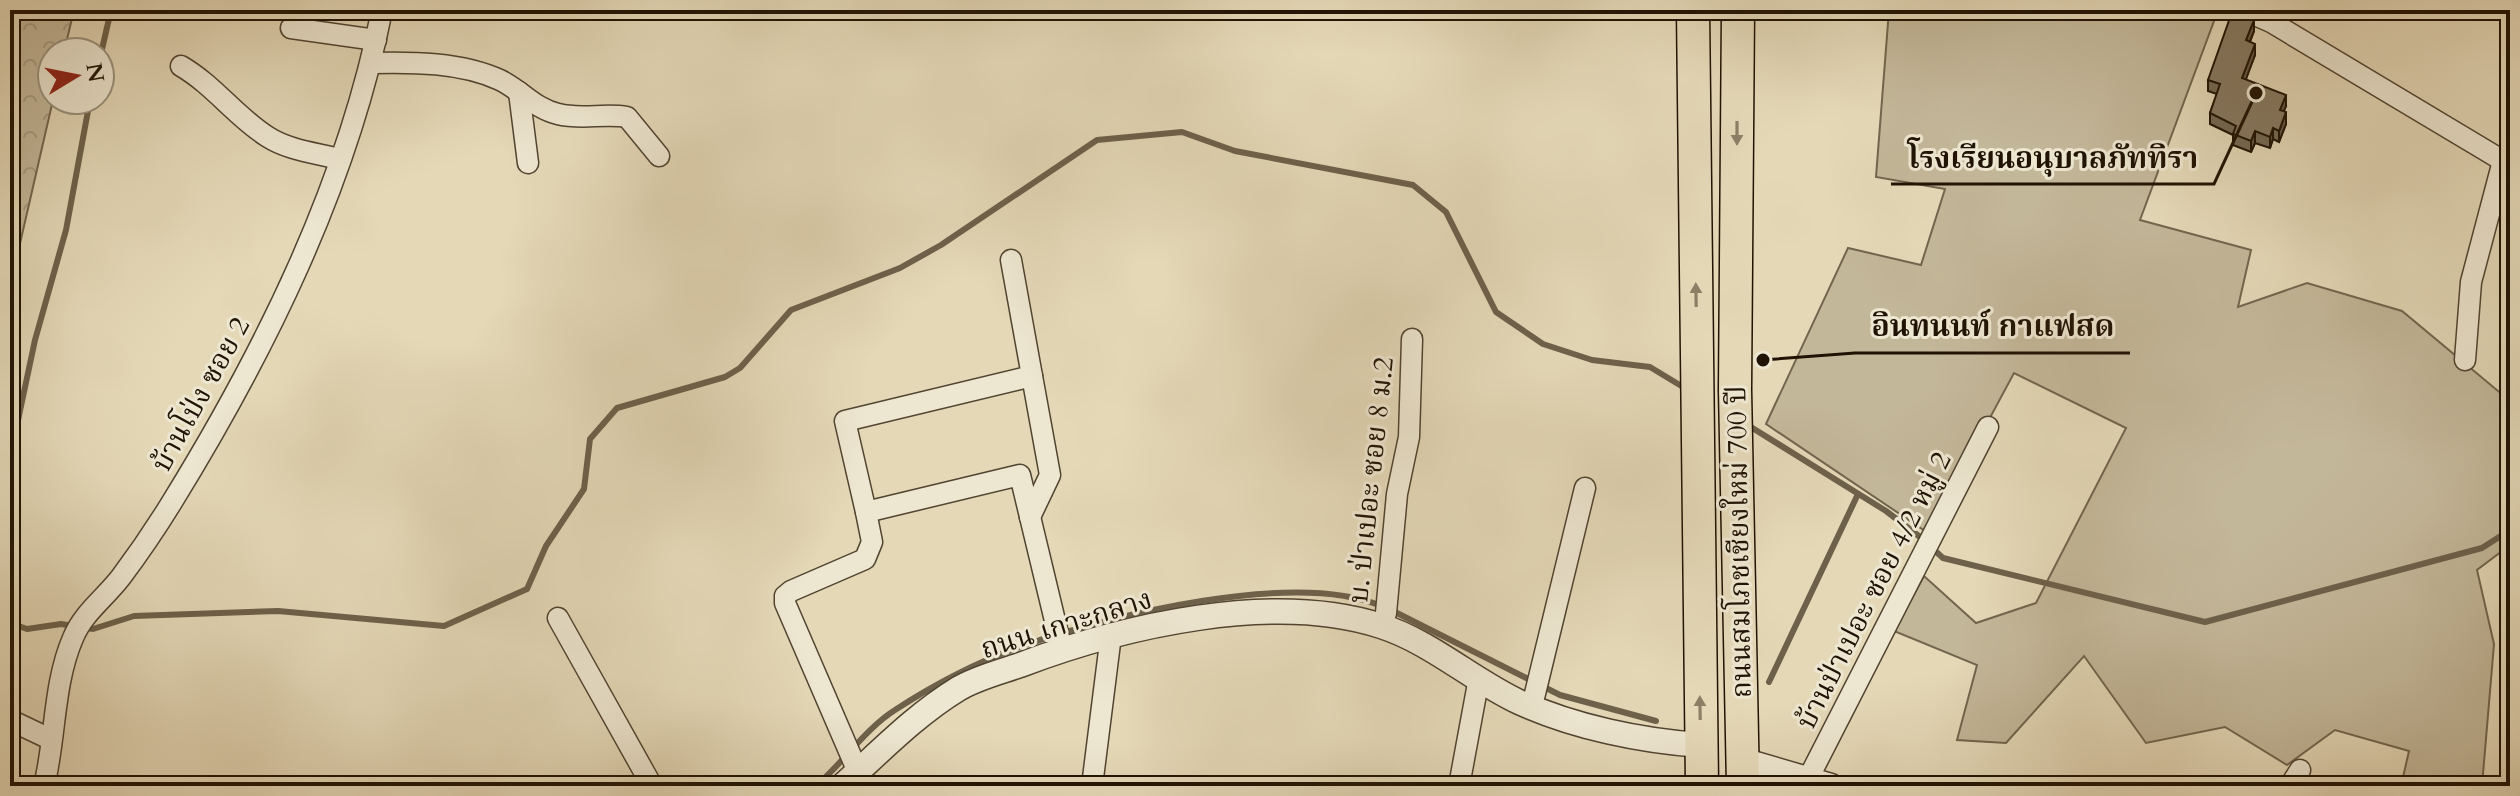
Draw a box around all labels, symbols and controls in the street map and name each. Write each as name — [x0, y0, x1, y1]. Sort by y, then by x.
north arrow — [36, 36, 116, 116]
text: N — [78, 61, 111, 85]
one-way arrow — [1731, 121, 1743, 146]
callout: โรงเรียนอนุบาลภัททิรา — [1891, 130, 2214, 184]
text: โรงเรียนอนุบาลภัททิรา — [1907, 137, 2198, 179]
one-way arrow — [1690, 282, 1702, 307]
callout: อินทนนท์ กาแฟสด — [1855, 299, 2130, 353]
text: อินทนนท์ กาแฟสด — [1871, 306, 2115, 347]
street label: บ้านโป่ง ซอย 2 — [142, 310, 259, 479]
street label: บ. ป่าเปอะ ซอย 8 ม.2 — [1339, 355, 1403, 605]
street label: ถนนสมโภชเชียงใหม่ 700 ปี — [1716, 385, 1761, 699]
street label: บ้านป่าเปอะ ซอย 4/2 หมู่ 2 — [1787, 445, 1960, 736]
street label: ถนน เกาะกลาง — [976, 580, 1157, 668]
one-way arrow — [1694, 695, 1707, 720]

